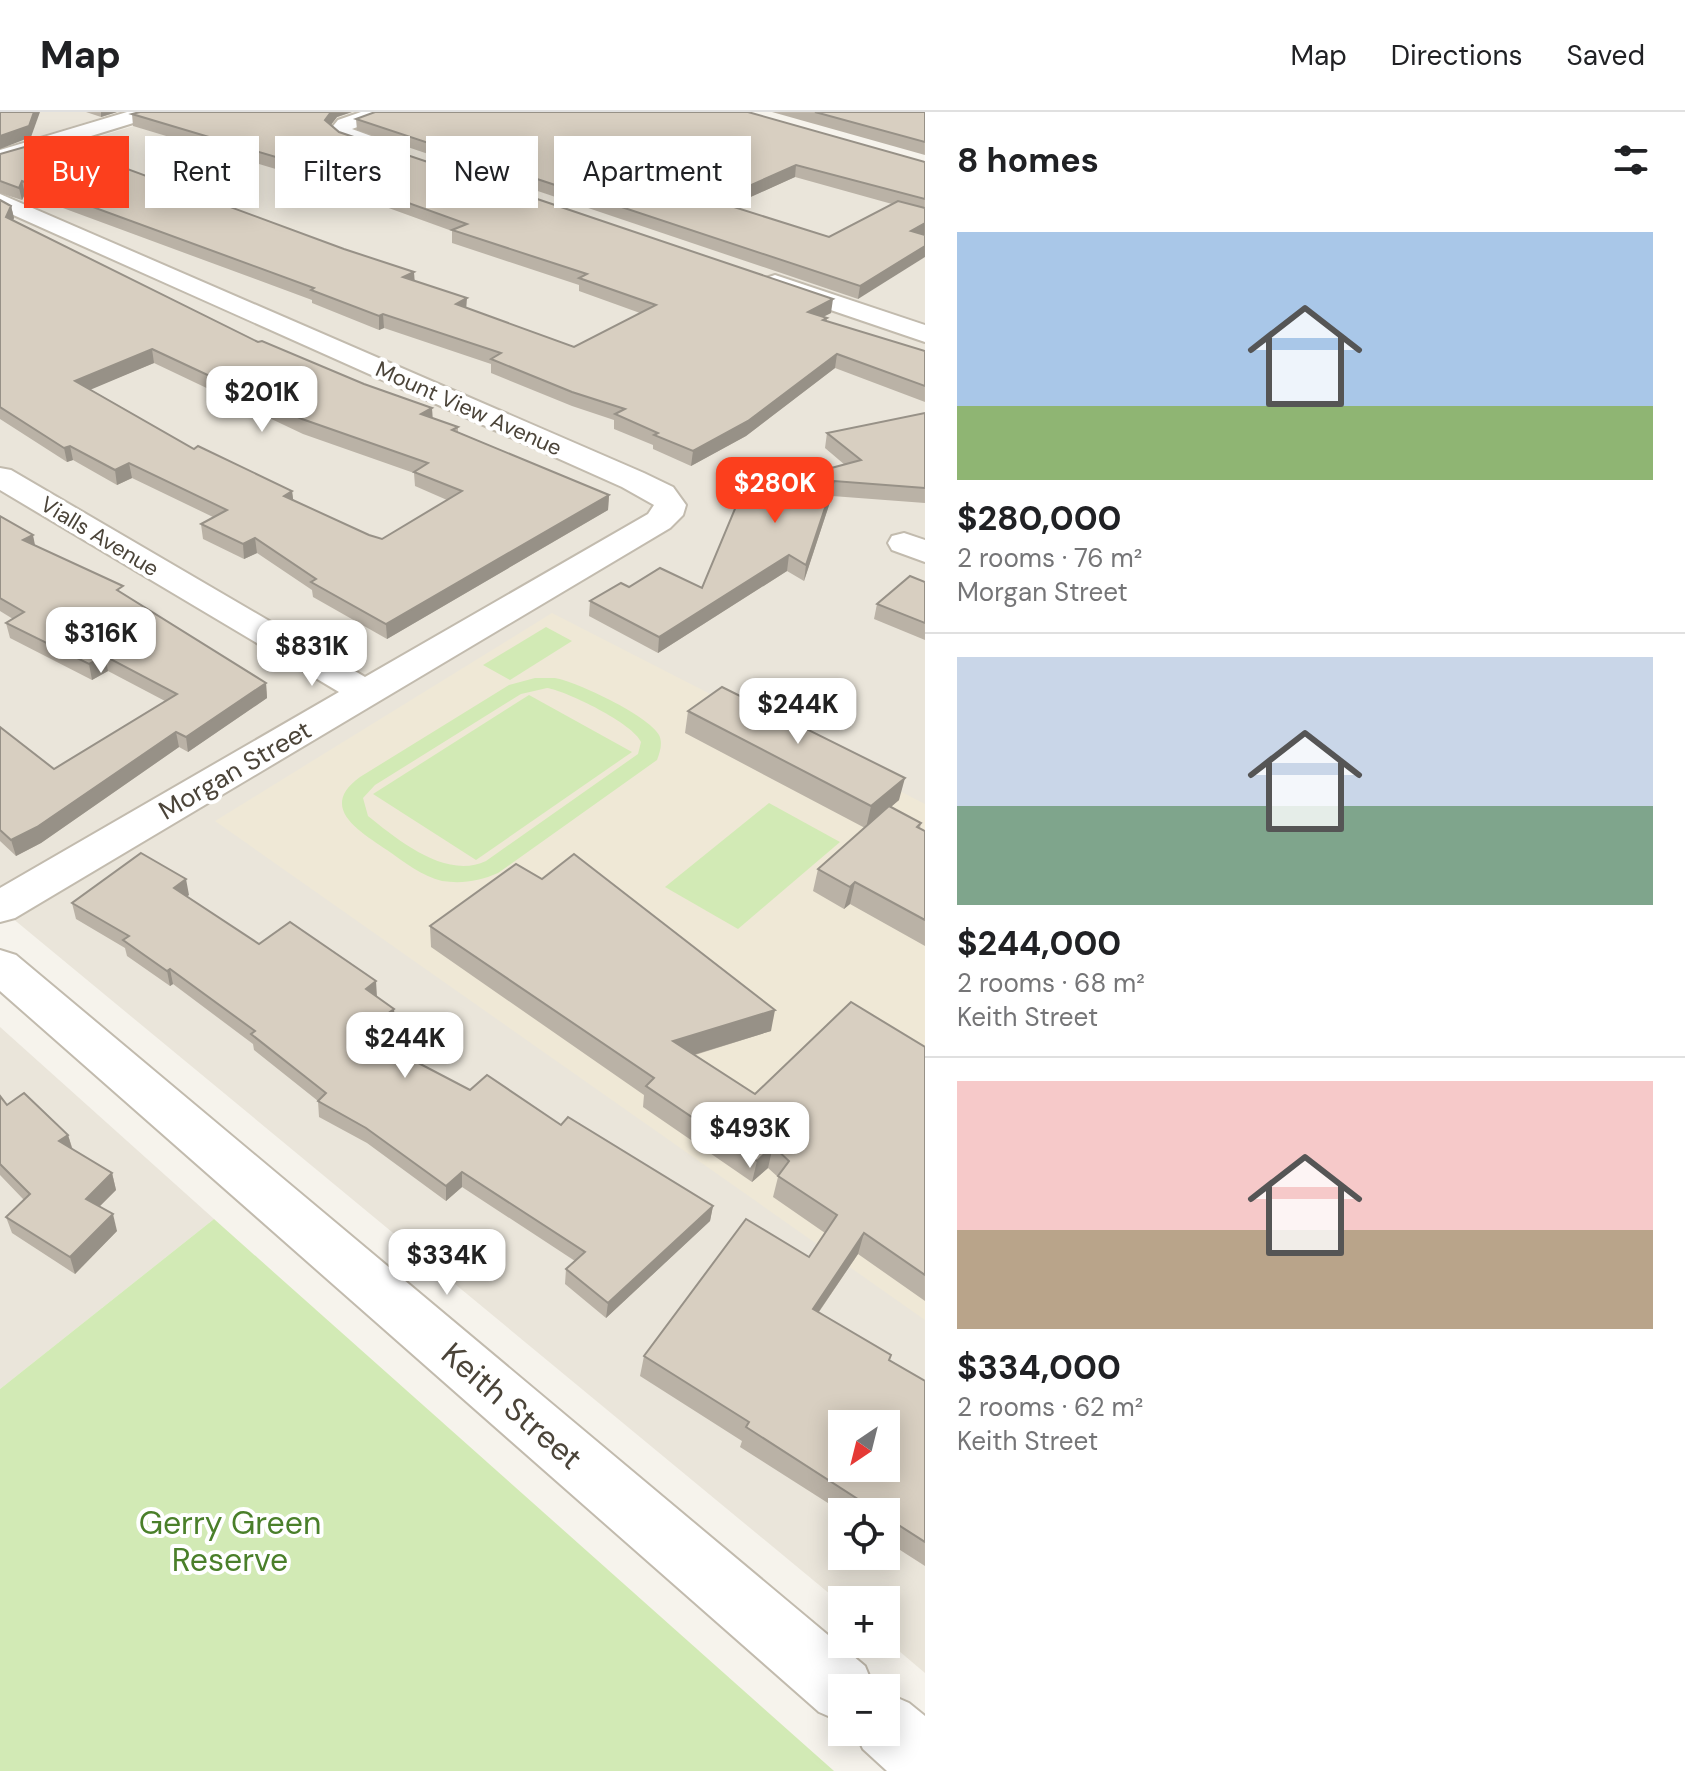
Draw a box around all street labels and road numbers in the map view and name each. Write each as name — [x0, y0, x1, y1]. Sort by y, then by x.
street label: Mount View Avenue — [371, 354, 566, 463]
street label: Vialls Avenue — [35, 490, 164, 583]
street label: Morgan Street — [153, 713, 317, 827]
street label: Keith Street — [433, 1333, 591, 1479]

